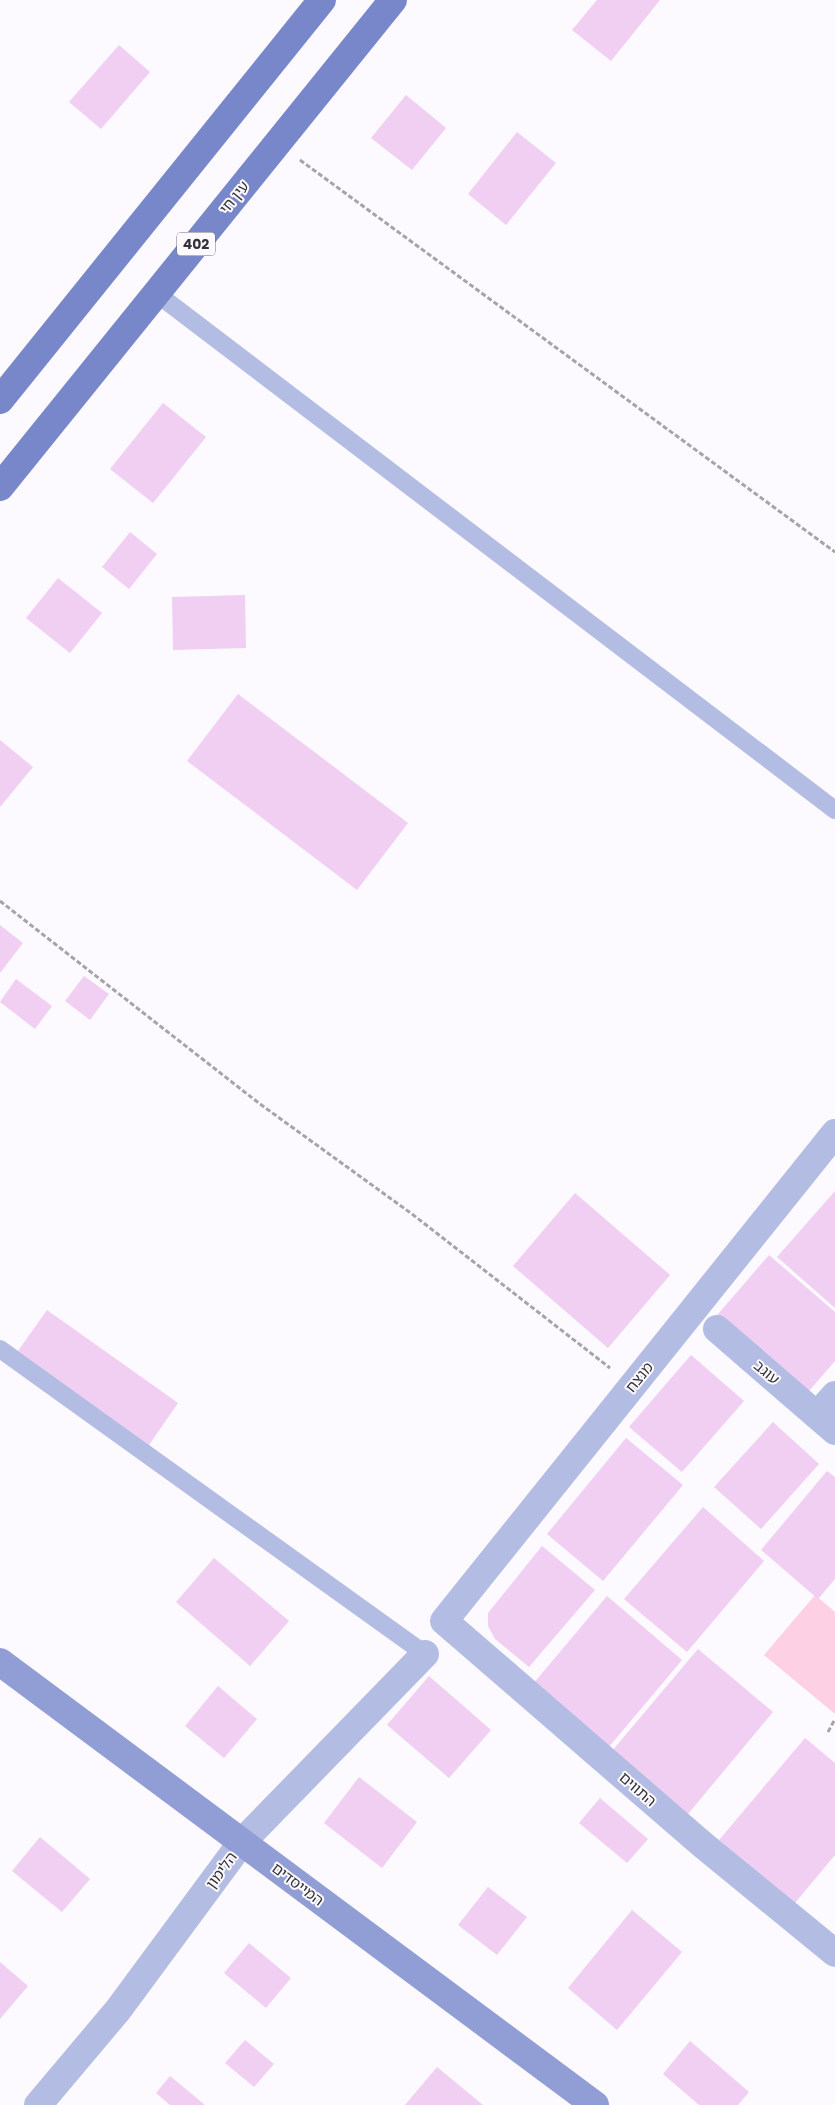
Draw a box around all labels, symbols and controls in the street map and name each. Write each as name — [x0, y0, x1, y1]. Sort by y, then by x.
street label: עין חי — [214, 176, 254, 218]
road number: 402 — [177, 232, 215, 255]
street label: עוגב — [750, 1355, 784, 1389]
street label: מנצח — [620, 1357, 658, 1397]
street label: התווים — [615, 1767, 661, 1811]
street label: הלימון — [200, 1847, 242, 1893]
street label: המייסדים — [268, 1858, 328, 1910]

